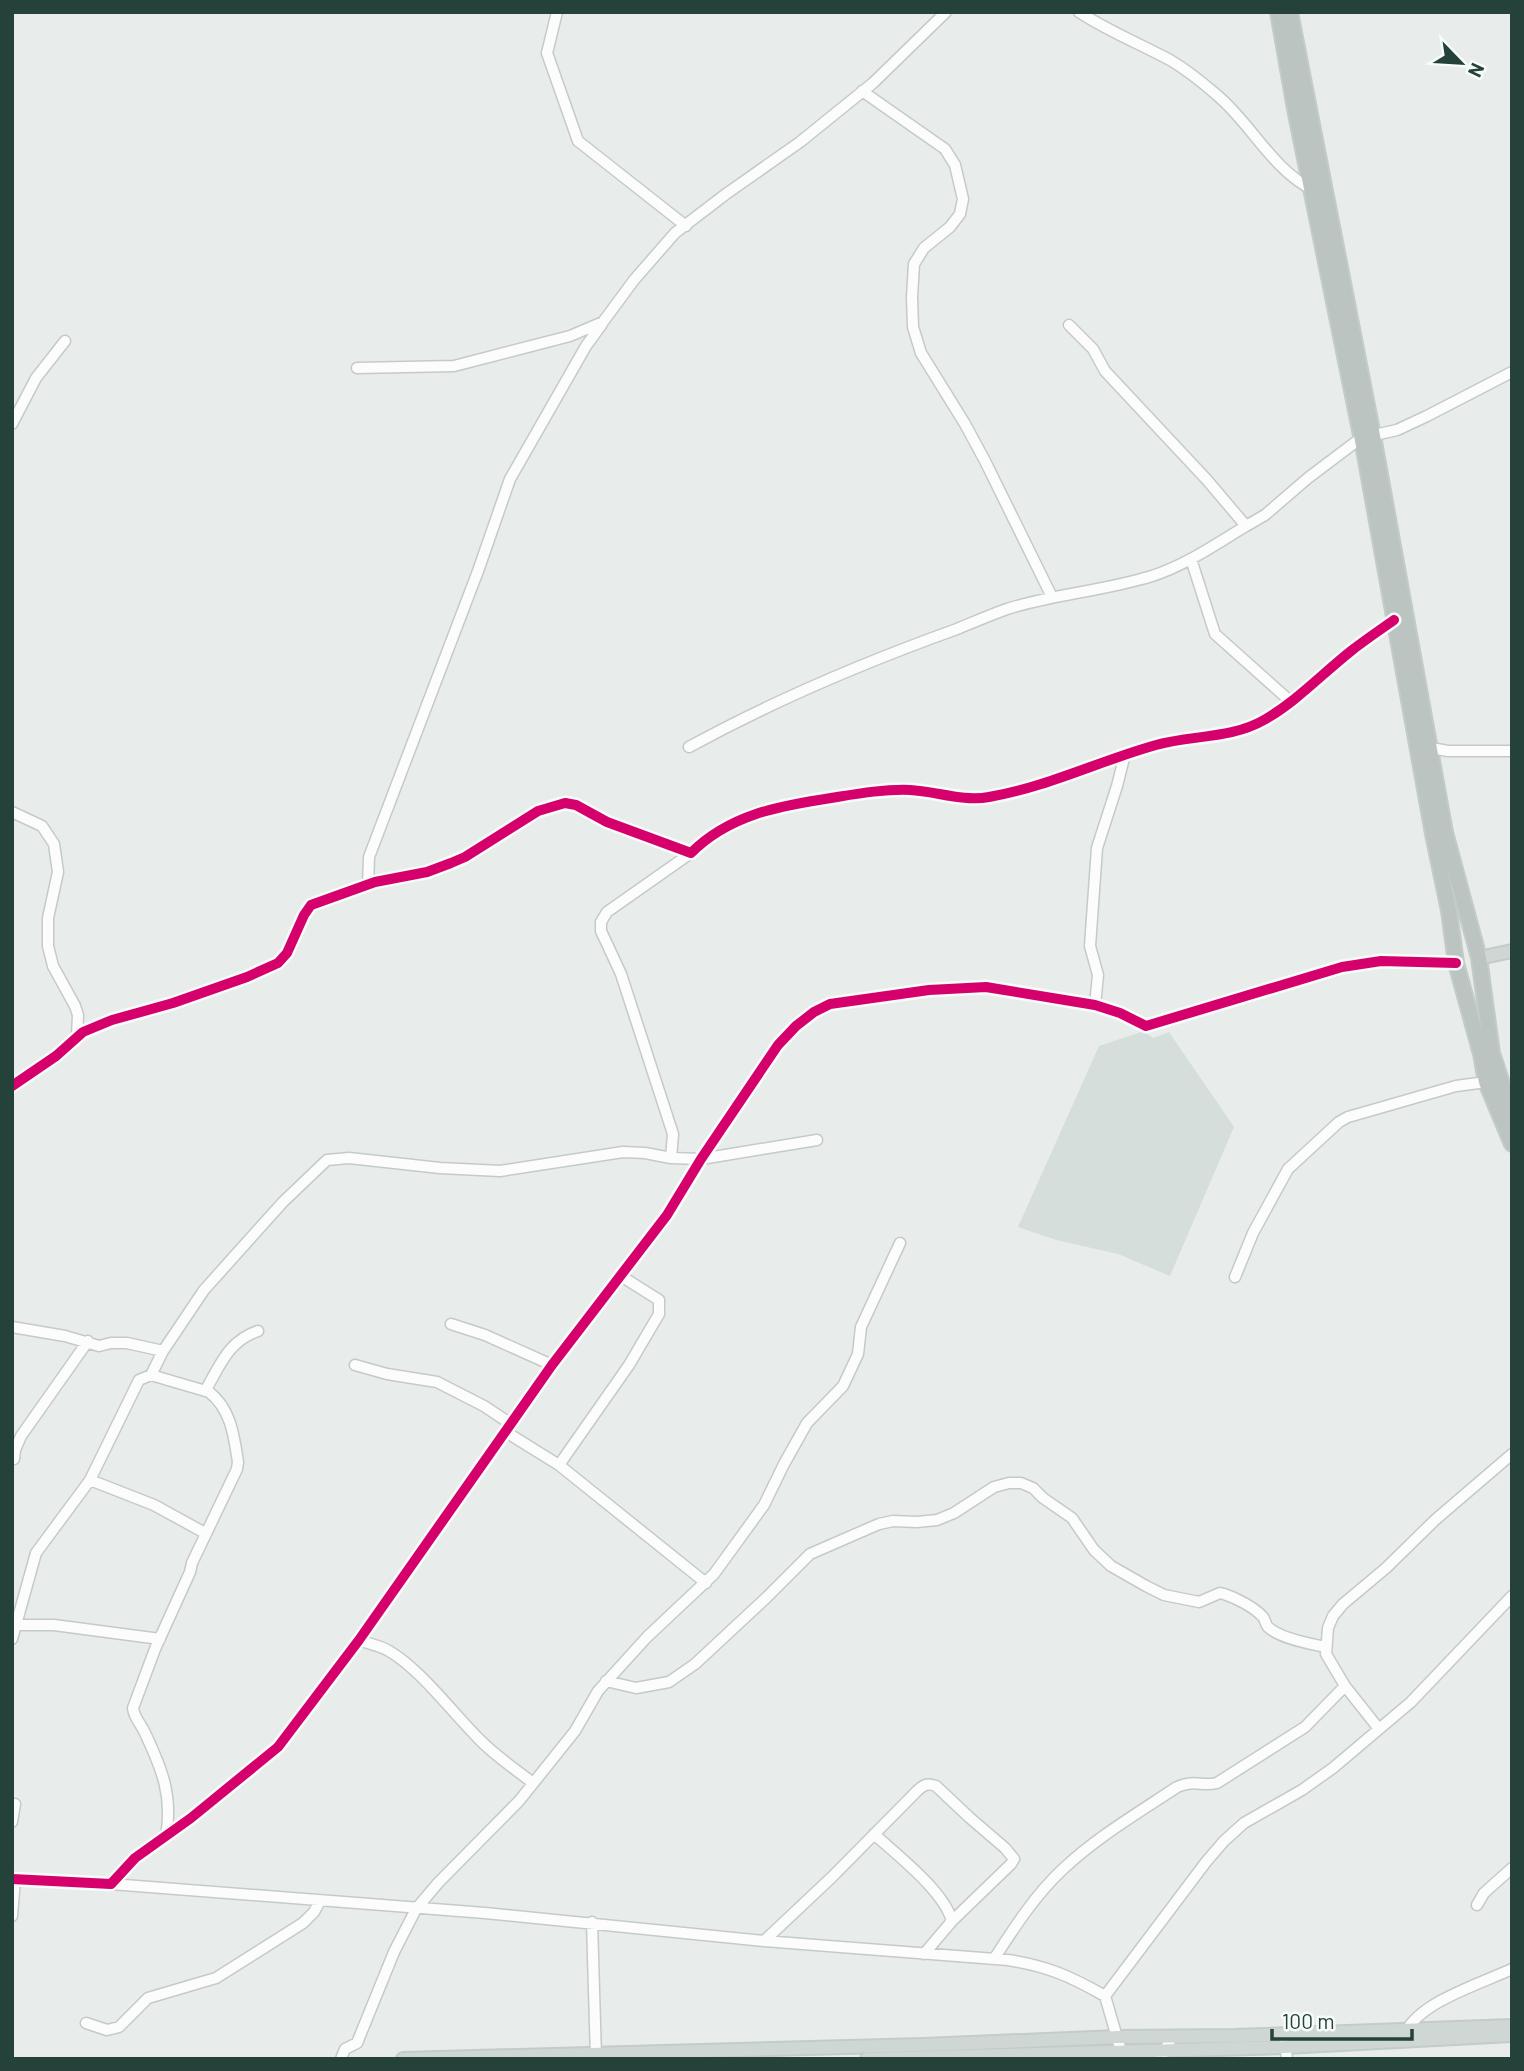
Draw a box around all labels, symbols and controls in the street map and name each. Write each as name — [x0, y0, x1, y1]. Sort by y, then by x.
north arrow — [1426, 28, 1496, 98]
text: N — [1464, 60, 1490, 81]
scale bar — [1272, 1997, 1412, 2041]
text: 100 m — [1282, 2008, 1335, 2033]

